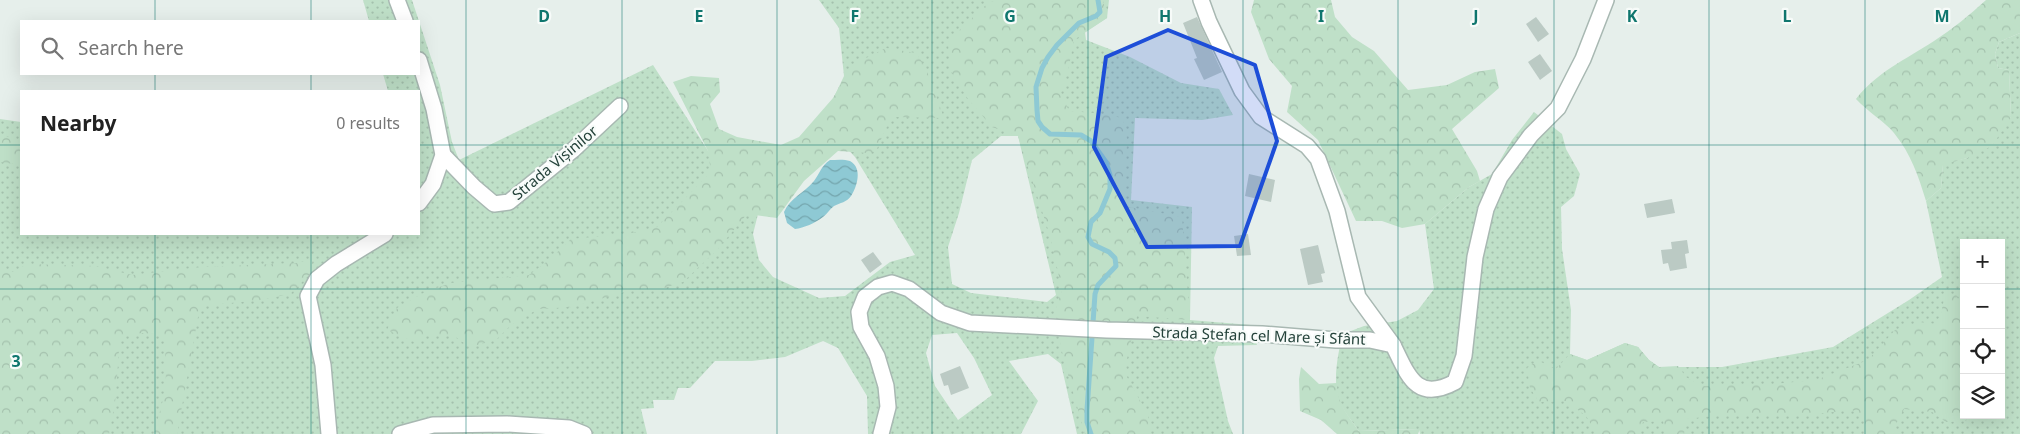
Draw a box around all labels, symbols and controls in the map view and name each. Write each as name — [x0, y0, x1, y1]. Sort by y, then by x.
text: D — [538, 5, 550, 27]
text: E — [695, 5, 704, 27]
text: F — [851, 5, 859, 27]
text: G — [1004, 5, 1016, 27]
text: H — [1159, 5, 1171, 27]
text: I — [1318, 5, 1324, 27]
text: J — [1471, 5, 1479, 27]
text: K — [1627, 5, 1638, 27]
text: L — [1783, 5, 1792, 27]
text: M — [1934, 5, 1950, 27]
search box — [20, 20, 420, 75]
icon: search — [38, 34, 66, 62]
text: Search here — [78, 35, 184, 61]
text: Nearby — [40, 109, 116, 137]
text: 0 results — [336, 112, 400, 134]
street label: Strada Vișinilor — [507, 121, 601, 204]
map controls — [1960, 239, 2005, 419]
button: + — [1960, 239, 2005, 284]
button: − — [1960, 284, 2005, 329]
street label: Strada Ștefan cel Mare și Sfânt — [1152, 321, 1367, 349]
button: locate — [1960, 329, 2005, 374]
text: 3 — [11, 350, 21, 372]
button: layers — [1960, 374, 2005, 419]

